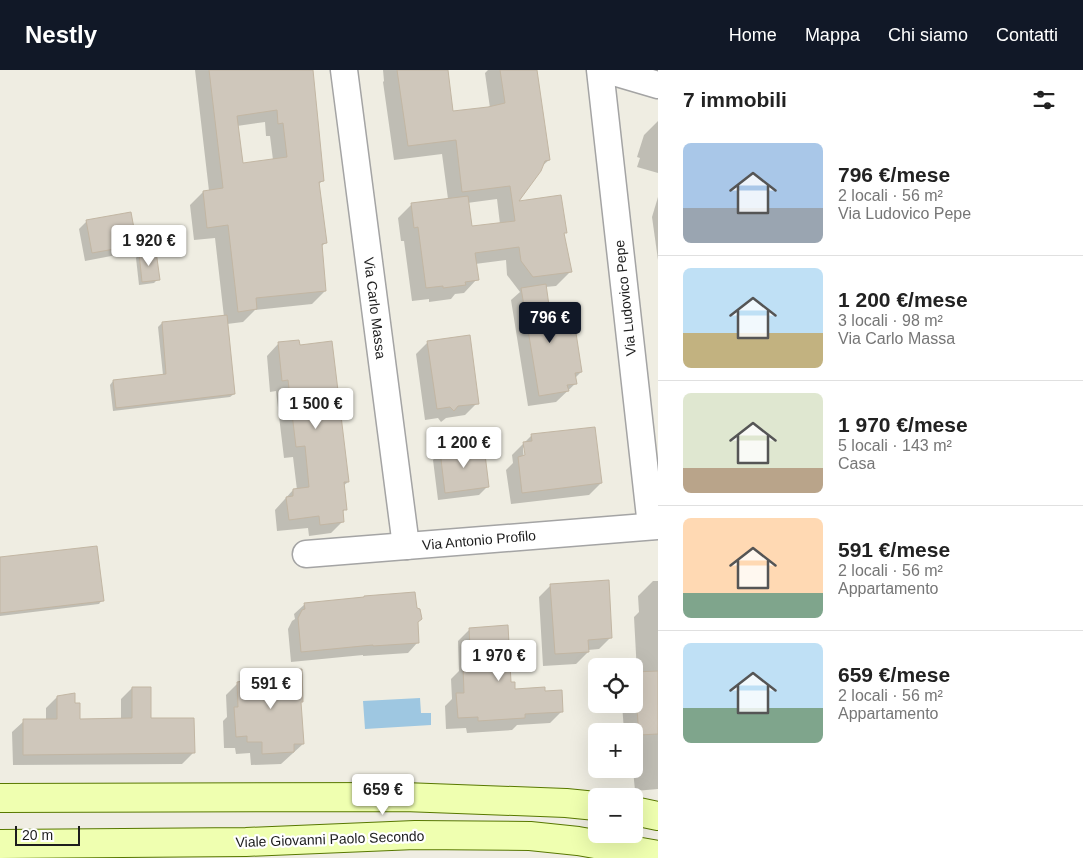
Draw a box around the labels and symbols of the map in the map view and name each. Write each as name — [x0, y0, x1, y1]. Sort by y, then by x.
pin: 1 920 € — [103, 224, 195, 267]
street label: Via Ludovico Pepe — [611, 239, 639, 357]
street label: Via Carlo Massa — [361, 256, 389, 360]
pin: 796 € — [515, 302, 585, 344]
pin: 1 500 € — [270, 388, 362, 430]
pin: 1 200 € — [418, 426, 510, 469]
street label: Via Antonio Profilo — [421, 527, 537, 553]
pin: 1 970 € — [453, 640, 545, 682]
pin: 591 € — [236, 668, 306, 710]
pin: 659 € — [348, 774, 418, 816]
scale bar — [15, 823, 80, 846]
street label: Viale Giovanni Paolo Secondo — [235, 828, 425, 850]

